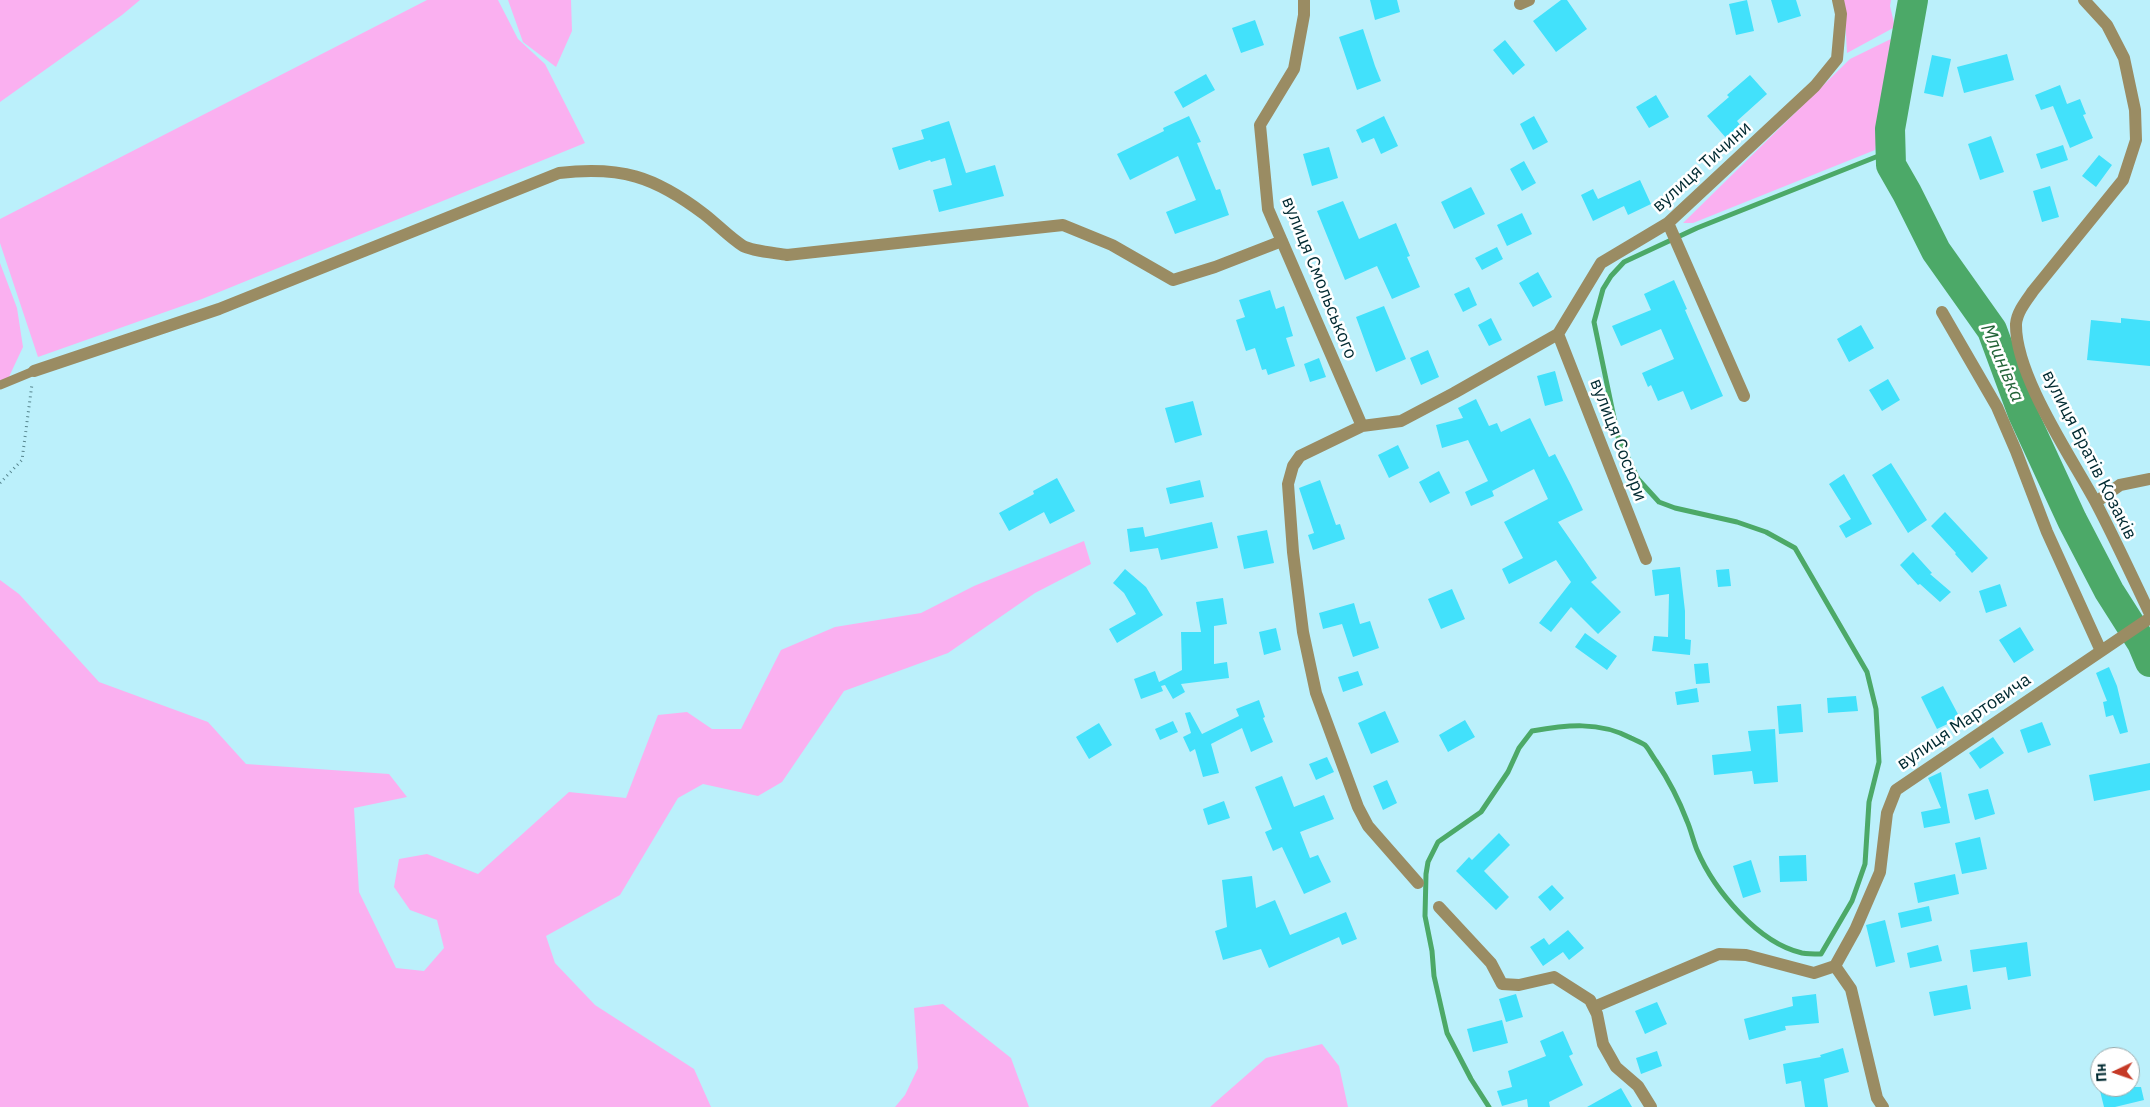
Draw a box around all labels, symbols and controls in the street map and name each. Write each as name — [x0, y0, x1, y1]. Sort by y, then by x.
street label: вулиця Тичини — [1648, 117, 1756, 217]
street label: вулиця Смольського — [1277, 194, 1361, 362]
water label: Млинівка — [1975, 321, 2029, 405]
street label: вулиця Братів Козаків — [2037, 367, 2141, 543]
street label: вулиця Сосюри — [1585, 376, 1651, 504]
street label: вулиця Мартовича — [1893, 669, 2035, 775]
north arrow — [2090, 1047, 2140, 1097]
text: Пн — [2092, 1063, 2110, 1082]

